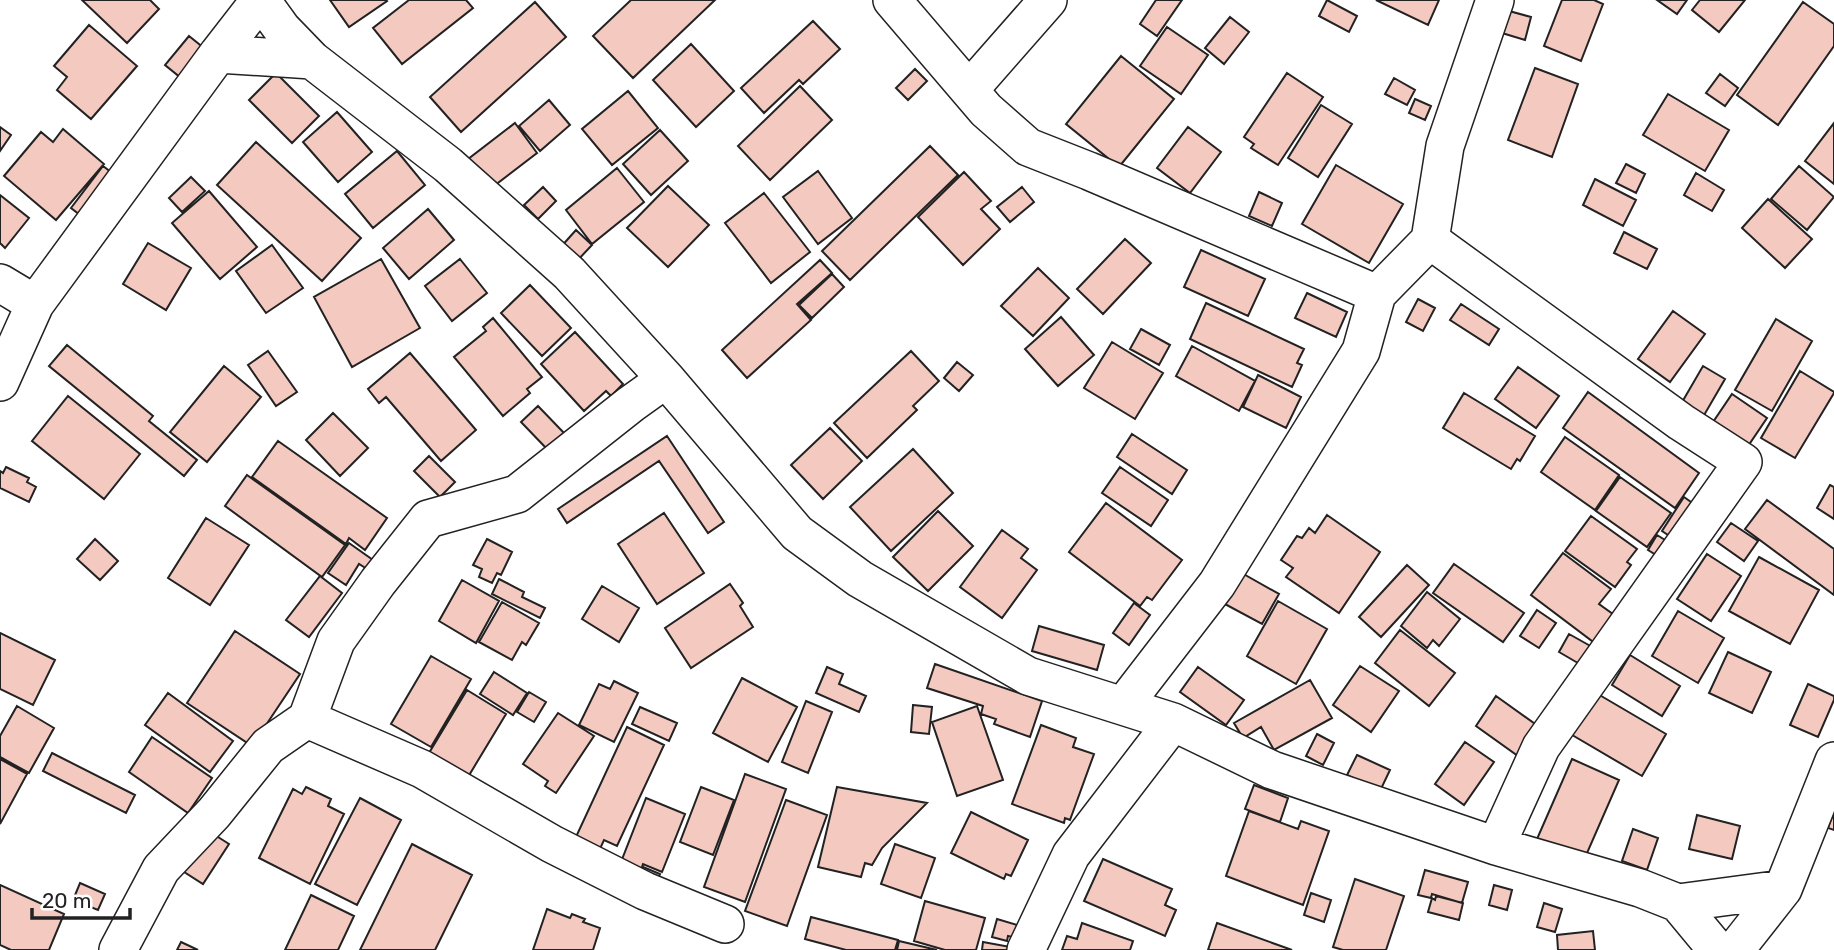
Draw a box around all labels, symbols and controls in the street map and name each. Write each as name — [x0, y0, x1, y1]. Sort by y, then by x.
scale bar — [32, 876, 130, 920]
text: 20 m — [42, 888, 91, 913]

